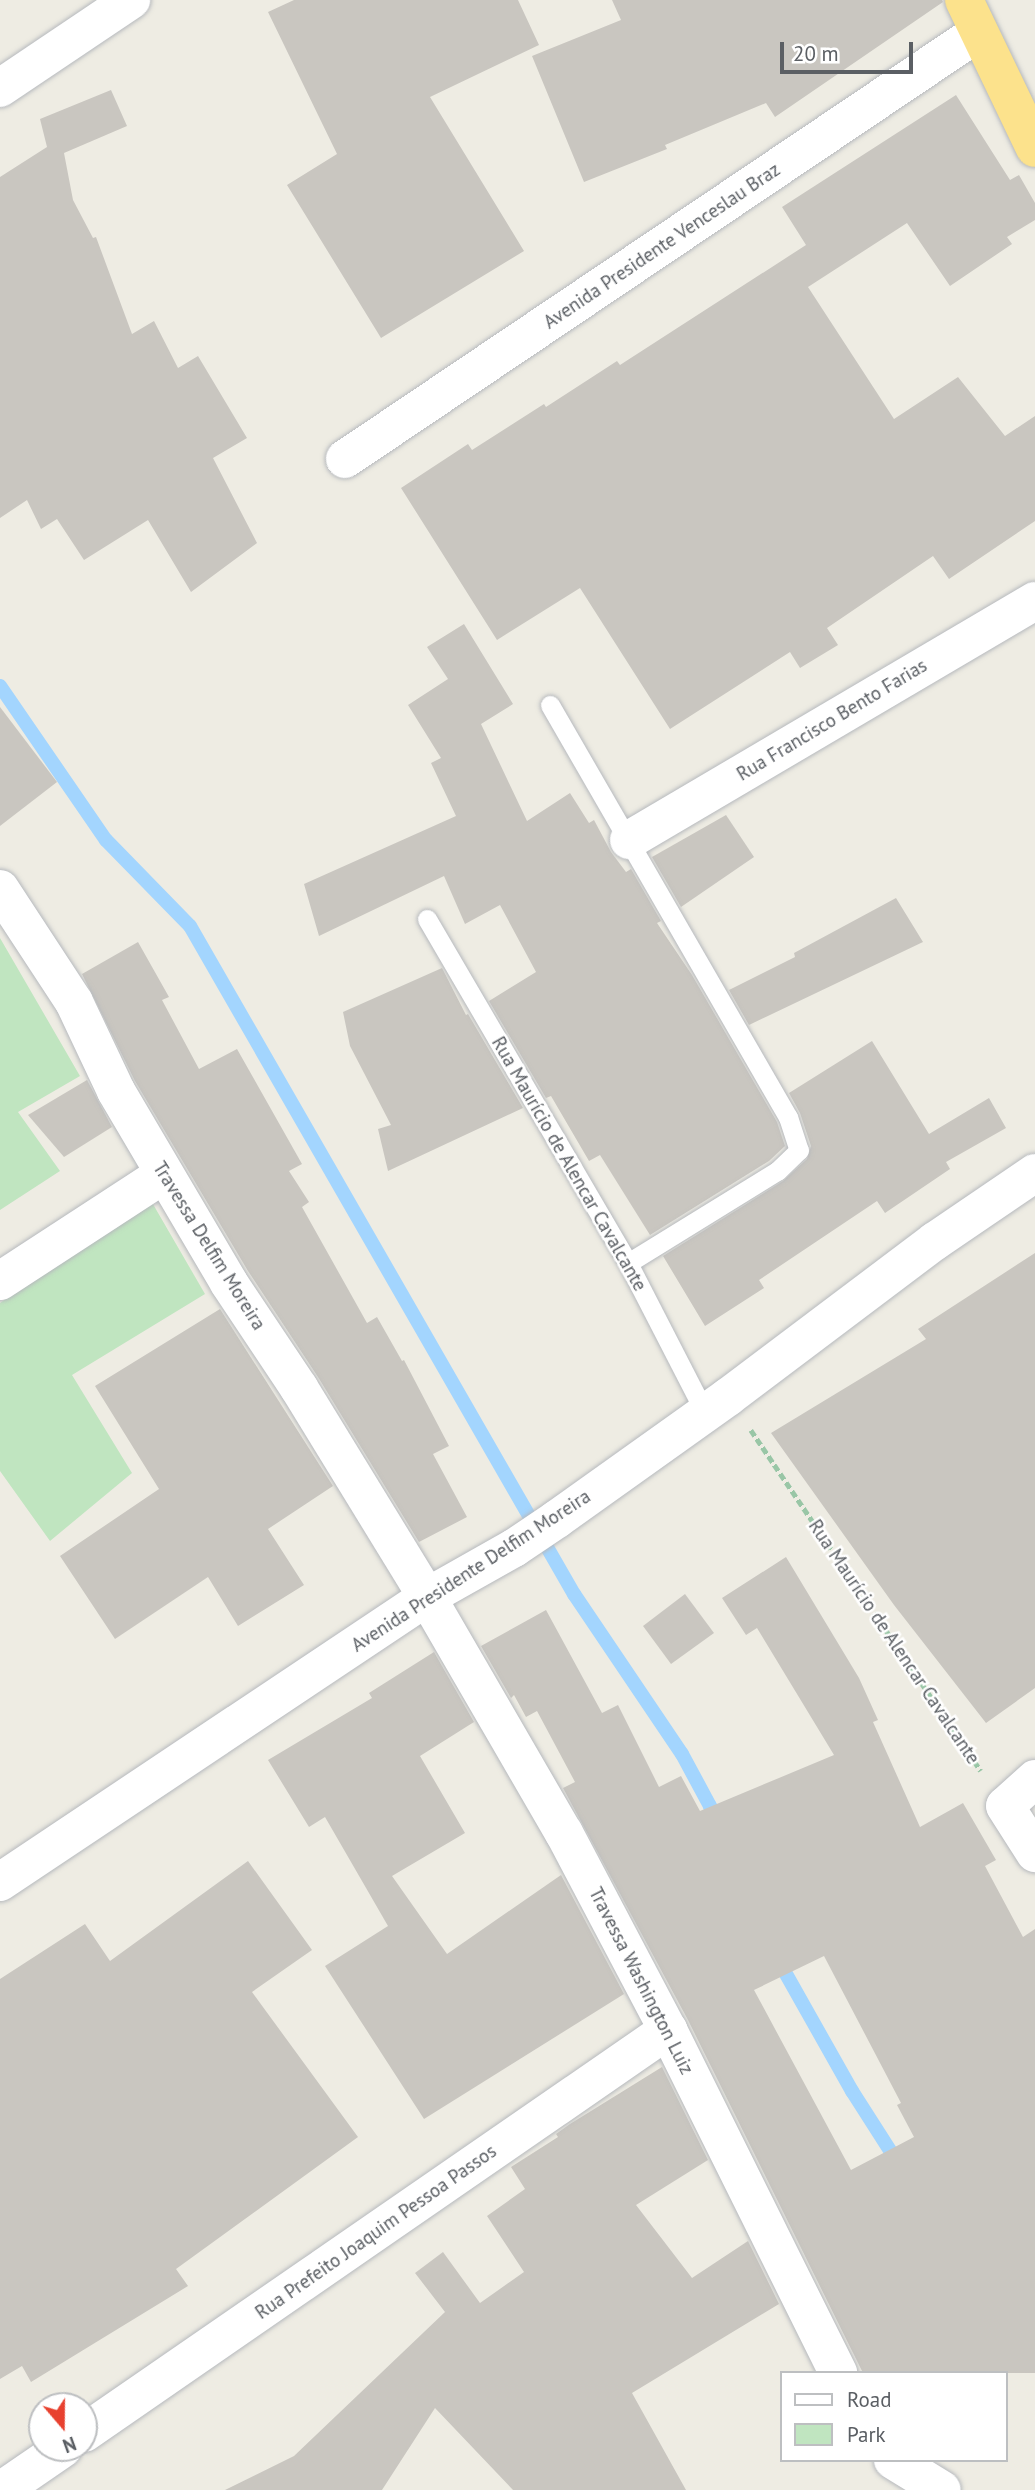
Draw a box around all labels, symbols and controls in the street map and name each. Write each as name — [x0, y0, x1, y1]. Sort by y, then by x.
scale bar — [783, 28, 916, 72]
text: 20 m — [793, 40, 839, 67]
street label: Avenida Presidente Venceslau Braz — [539, 158, 785, 334]
street label: Rua Francisco Bento Farias — [733, 654, 931, 786]
street label: Rua Maurício de Alencar Cavalcante — [486, 1032, 652, 1296]
street label: Travessa Delfim Moreira — [148, 1158, 270, 1334]
street label: Avenida Presidente Delfim Moreira — [347, 1485, 595, 1657]
street label: Rua Maurício de Alencar Cavalcante — [803, 1515, 985, 1769]
street label: Travessa Washington Luiz — [584, 1884, 698, 2078]
street label: Rua Prefeito Joaquim Pessoa Passos — [251, 2140, 501, 2324]
legend — [780, 2371, 1007, 2462]
text: Road — [847, 2386, 891, 2413]
north arrow — [28, 2392, 98, 2462]
text: Park — [847, 2421, 886, 2448]
text: N — [60, 2431, 79, 2458]

